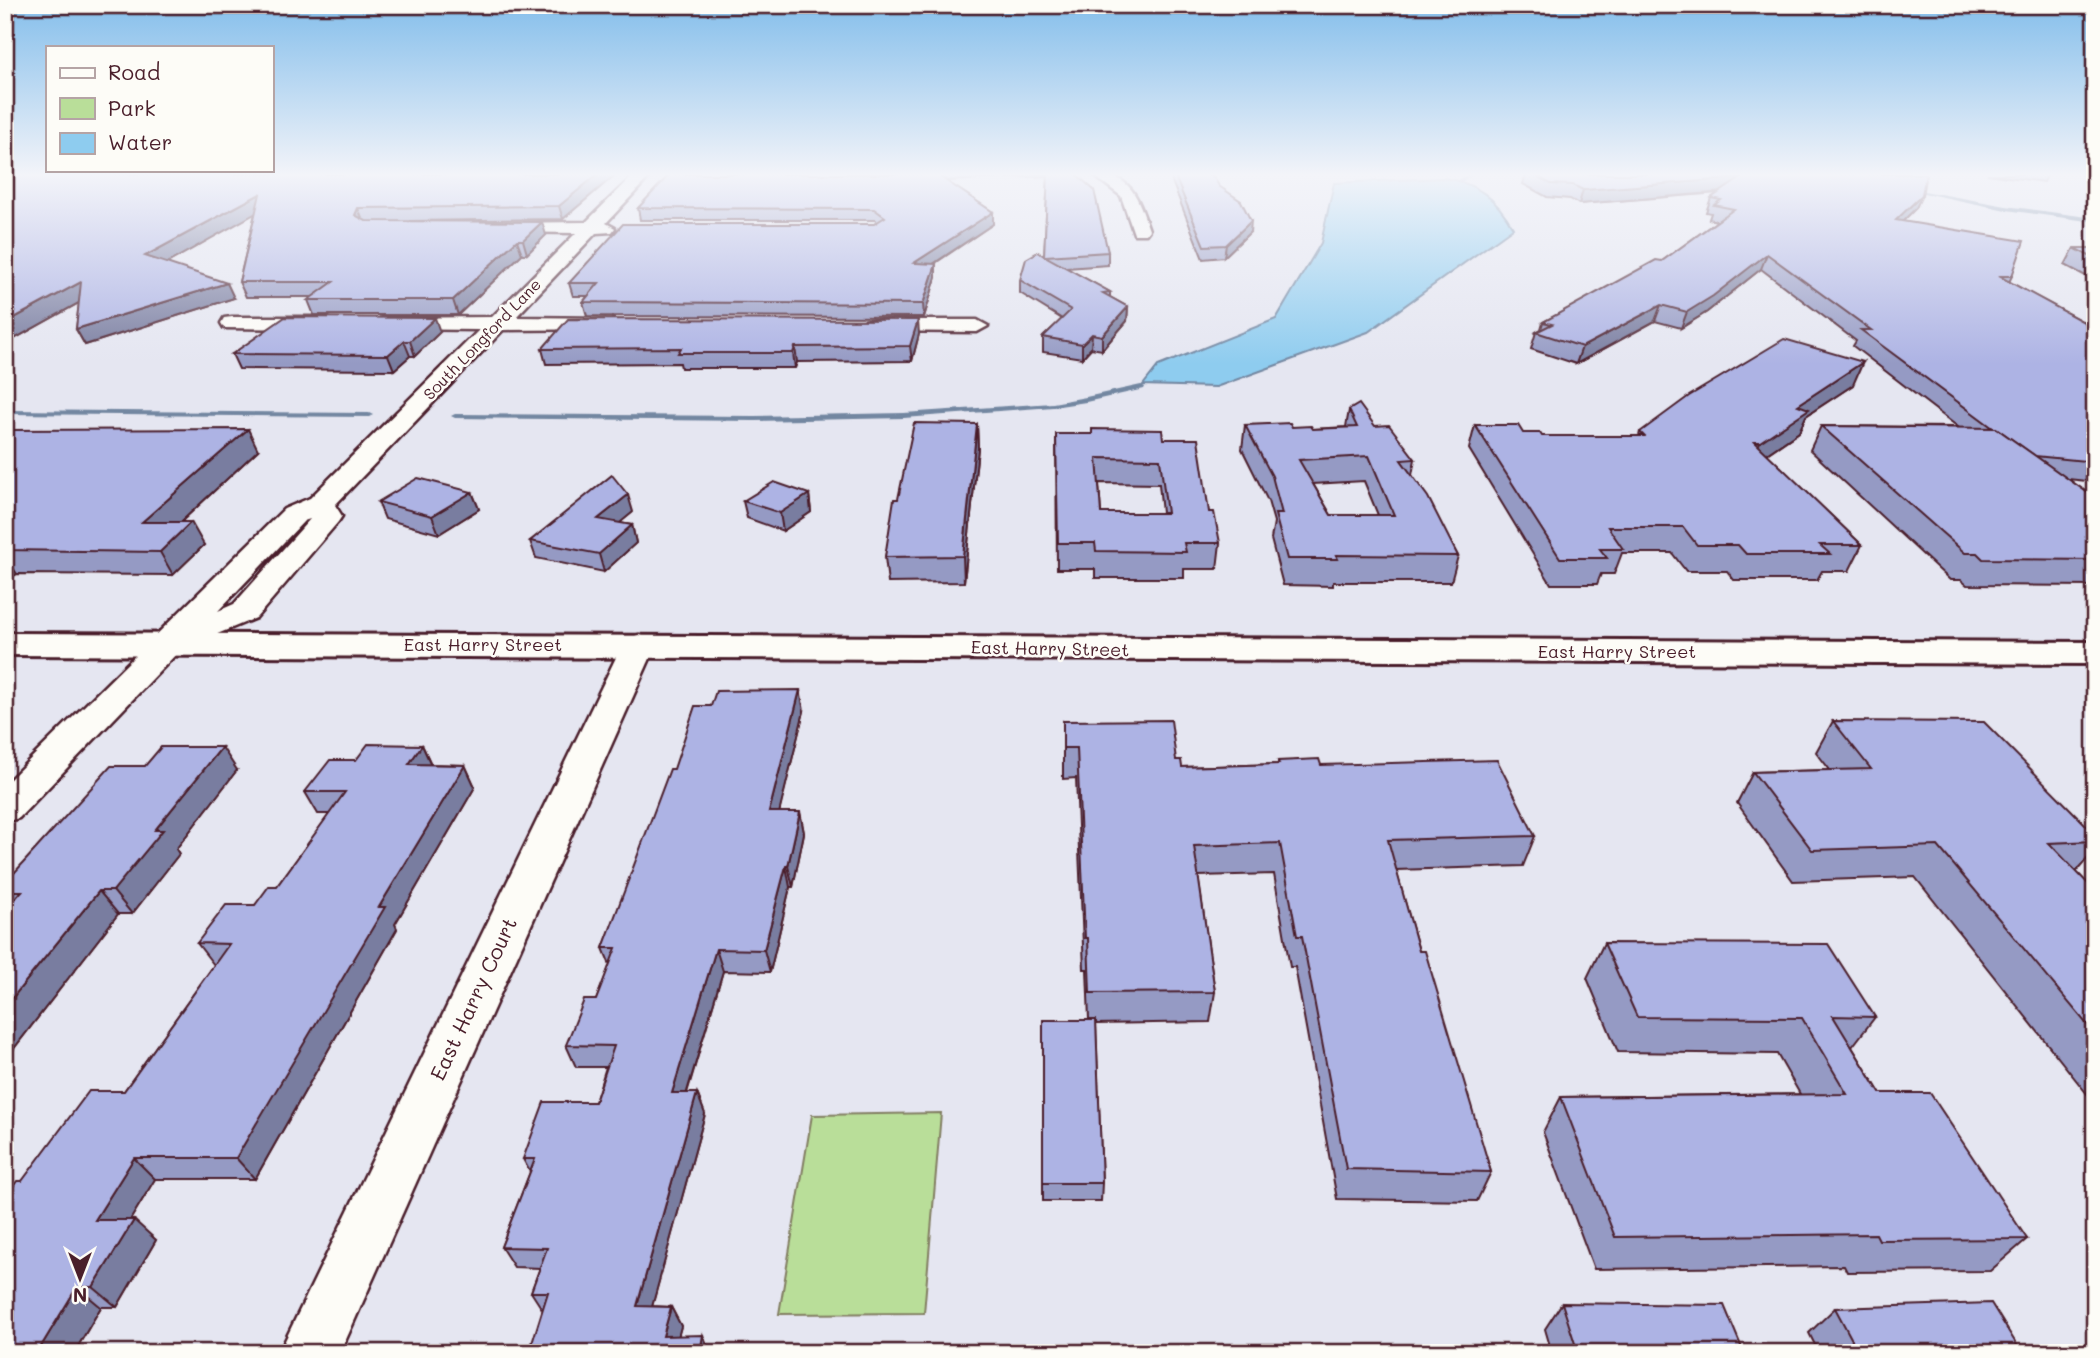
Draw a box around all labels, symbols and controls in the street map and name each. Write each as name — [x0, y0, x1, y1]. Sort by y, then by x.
legend — [46, 46, 273, 172]
text: Road — [108, 58, 160, 85]
text: Park — [108, 94, 156, 121]
text: Water — [108, 128, 172, 155]
street label: South Longford Lane — [418, 274, 545, 404]
street label: East Harry Street — [404, 632, 562, 656]
street label: East Harry Street — [971, 635, 1129, 661]
street label: East Harry Street — [1538, 639, 1696, 663]
street label: East Harry Court — [423, 913, 522, 1084]
north arrow — [46, 1242, 116, 1312]
text: N — [73, 1283, 87, 1308]

